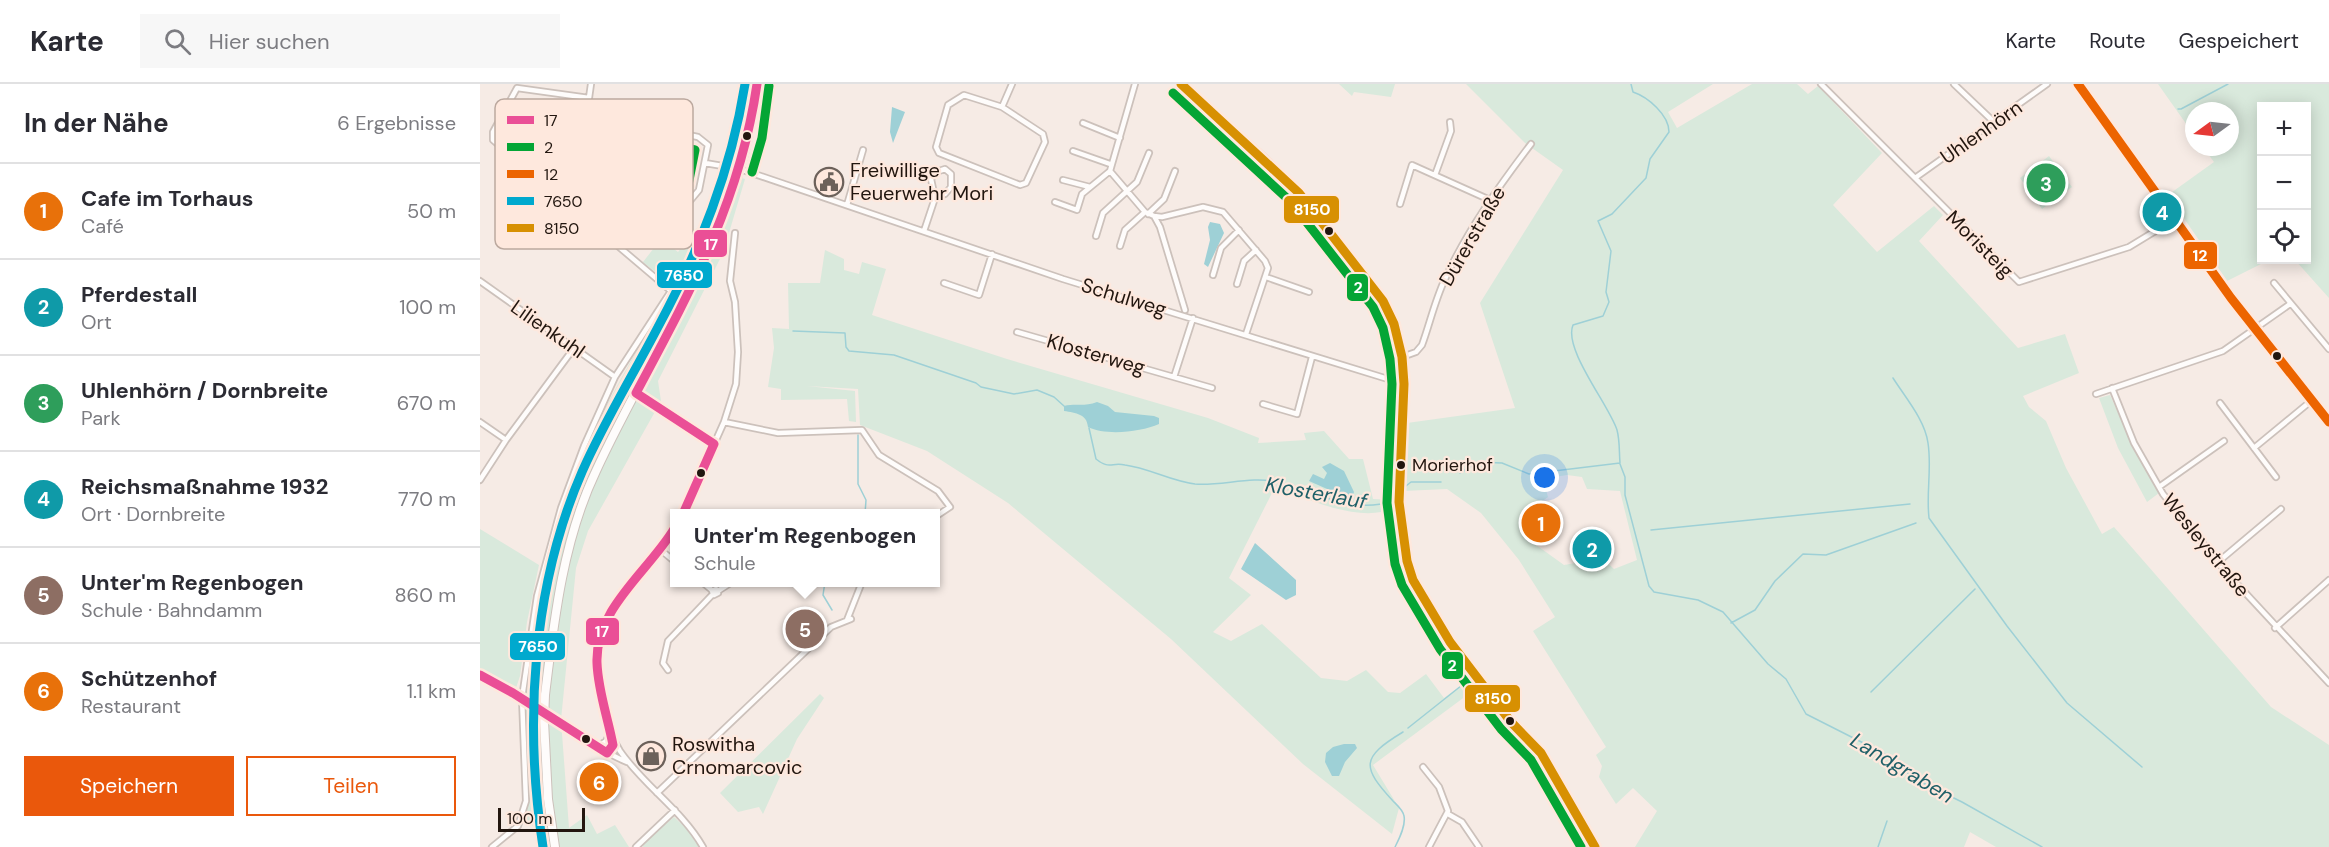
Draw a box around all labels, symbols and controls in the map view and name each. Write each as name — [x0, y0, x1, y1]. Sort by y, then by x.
search box — [140, 14, 560, 68]
text: Karte — [30, 23, 104, 60]
icon: search — [161, 25, 194, 58]
text: Hier suchen — [209, 27, 330, 56]
text: Karte — [2005, 27, 2056, 55]
text: Route — [2089, 27, 2145, 55]
text: Gespeichert — [2178, 27, 2299, 55]
street label: Uhlenhörn — [1935, 94, 2027, 170]
legend — [495, 99, 693, 249]
north arrow — [2185, 102, 2239, 156]
map controls — [2257, 102, 2311, 264]
button: + — [2257, 102, 2311, 156]
text: In der Nähe — [24, 106, 169, 140]
text: 6 Ergebnisse — [337, 110, 456, 136]
text: 17 — [544, 110, 558, 131]
unlabelled marker — [741, 130, 753, 142]
text: 2 — [544, 137, 553, 158]
button: − — [2257, 156, 2311, 210]
place label: Freiwillige Feuerwehr Mori — [850, 157, 993, 206]
pin: 3 — [2026, 160, 2066, 206]
text: 12 — [544, 164, 558, 185]
public building icon: Freiwillige Feuerwehr Mori — [813, 166, 845, 198]
street label: Dürerstraße — [1433, 181, 1511, 291]
text: Cafe im Torhaus — [81, 184, 253, 213]
pin: 4 — [2142, 190, 2182, 234]
text: 7650 — [544, 191, 583, 212]
line badge: 8150 — [1283, 195, 1340, 224]
text: 1 — [40, 198, 47, 224]
text: 50 m — [407, 198, 456, 224]
text: 8150 — [1294, 199, 1330, 220]
street label: Moristeig — [1941, 205, 2019, 283]
button: locate — [2257, 210, 2311, 264]
text: Café — [81, 213, 124, 239]
text: 8150 — [544, 218, 579, 239]
unlabelled marker — [1323, 225, 1335, 237]
line badge: 17 — [693, 229, 728, 258]
text: 17 — [704, 234, 719, 255]
line badge: 12 — [2183, 241, 2218, 270]
text: 12 — [2192, 245, 2208, 266]
line badge: 7650 — [656, 261, 713, 289]
text: 7650 — [664, 265, 704, 286]
street label: Schulweg — [1078, 272, 1170, 322]
line badge: 2 — [1346, 273, 1369, 302]
text: 2 — [1353, 277, 1363, 298]
text: Pferdestall — [81, 280, 198, 309]
text: 2 — [38, 294, 49, 320]
text: 100 m — [399, 294, 456, 320]
street label: Lilienkuhl — [506, 294, 590, 364]
text: Ort — [81, 309, 112, 335]
street label: Klosterweg — [1044, 328, 1148, 380]
unlabelled marker — [2271, 350, 2283, 362]
text: Uhlenhörn / Dornbreite — [81, 376, 328, 405]
text: 3 — [37, 390, 50, 416]
text: 670 m — [397, 390, 456, 416]
text: Park — [81, 405, 121, 431]
place label: Morierhof — [1412, 453, 1493, 477]
marker: Morierhof — [1395, 459, 1407, 471]
your location — [1530, 463, 1559, 492]
unlabelled marker — [695, 467, 707, 479]
water label: Klosterlauf — [1263, 470, 1370, 516]
text: Reichsmaßnahme 1932 — [81, 472, 328, 501]
text: 4 — [37, 486, 50, 512]
text: 770 m — [398, 486, 456, 512]
street label: Wesleystraße — [2156, 488, 2256, 602]
pin: 1 — [1522, 500, 1560, 546]
text: Ort · Dornbreite — [81, 501, 225, 527]
popup — [670, 509, 940, 587]
text: Unter'm Regenbogen — [694, 521, 916, 550]
pin: 2 — [1572, 526, 1612, 572]
text: Schule — [694, 550, 756, 576]
text: Unter'm Regenbogen — [81, 568, 304, 597]
text: 5 — [37, 582, 50, 608]
text: 860 m — [394, 582, 456, 608]
text: Schule · Bahndamm — [81, 597, 262, 623]
pin: 5 — [786, 606, 824, 652]
line badge: 17 — [585, 617, 620, 646]
text: 17 — [595, 621, 610, 642]
line badge: 7650 — [509, 632, 566, 661]
text: 7650 — [518, 636, 558, 657]
line badge: 2 — [1441, 651, 1464, 680]
text: 2 — [1447, 655, 1457, 676]
text: Schützenhof — [81, 664, 217, 693]
text: 6 — [37, 678, 50, 704]
text: 1.1 km — [407, 678, 456, 704]
line badge: 8150 — [1464, 684, 1521, 713]
text: 8150 — [1475, 688, 1511, 709]
text: Restaurant — [81, 693, 181, 719]
unlabelled marker — [1504, 715, 1516, 727]
water label: Landgraben — [1845, 726, 1959, 810]
place label: Roswitha Crnomarcovic — [672, 731, 802, 780]
unlabelled marker — [580, 733, 592, 745]
shop icon: Roswitha Crnomarcovic — [635, 740, 667, 772]
button: Speichern — [24, 756, 234, 816]
button: Teilen — [246, 756, 456, 816]
pin: 6 — [580, 760, 618, 804]
scale bar — [498, 805, 585, 832]
text: 100 m — [507, 808, 552, 829]

